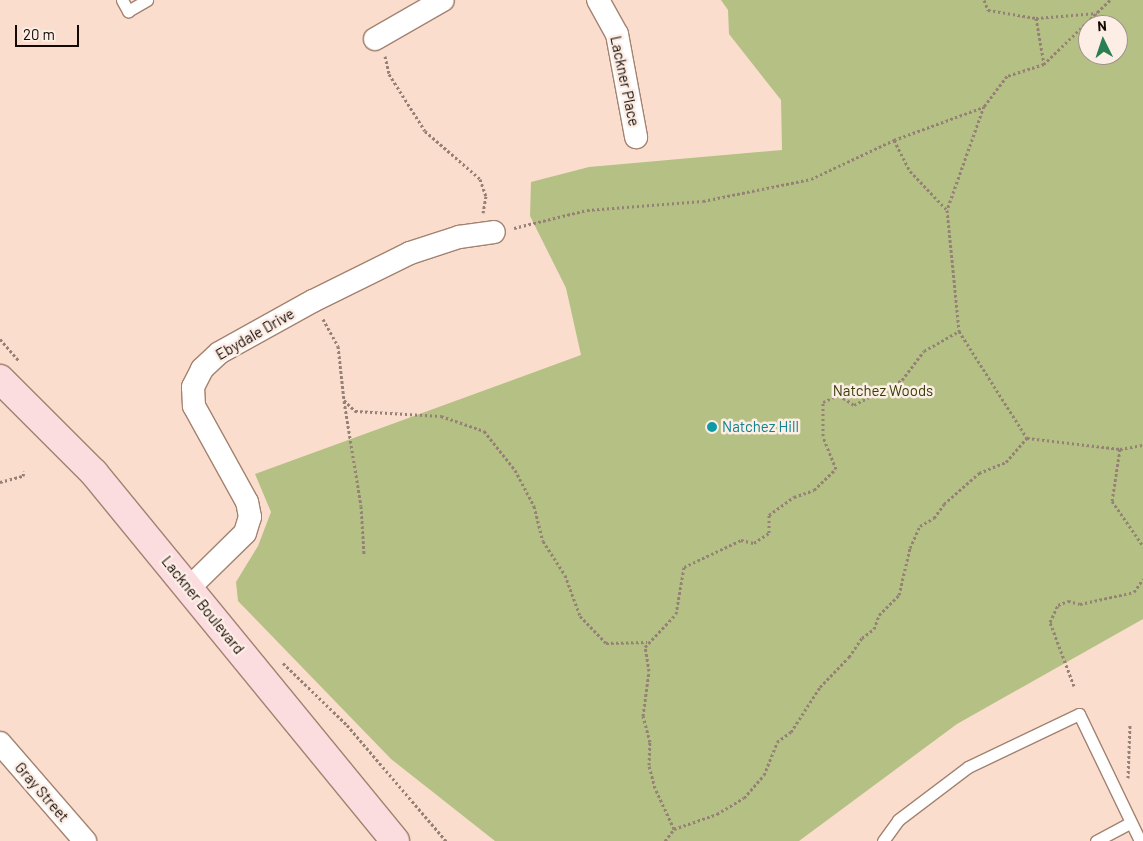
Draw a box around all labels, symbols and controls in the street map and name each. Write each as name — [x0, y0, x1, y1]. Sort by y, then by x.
scale bar — [18, 15, 81, 47]
north arrow — [1078, 15, 1128, 65]
text: N — [1097, 17, 1107, 34]
text: 20 m — [23, 25, 55, 43]
street label: Lackner Place — [607, 34, 643, 128]
street label: Ebydale Drive — [213, 304, 297, 364]
park label: Natchez Woods — [833, 382, 933, 400]
place label: Natchez Hill — [722, 418, 799, 436]
marker: Natchez Hill — [706, 421, 718, 433]
street label: Lackner Boulevard — [158, 552, 248, 658]
street label: Gray Street — [11, 759, 73, 825]

